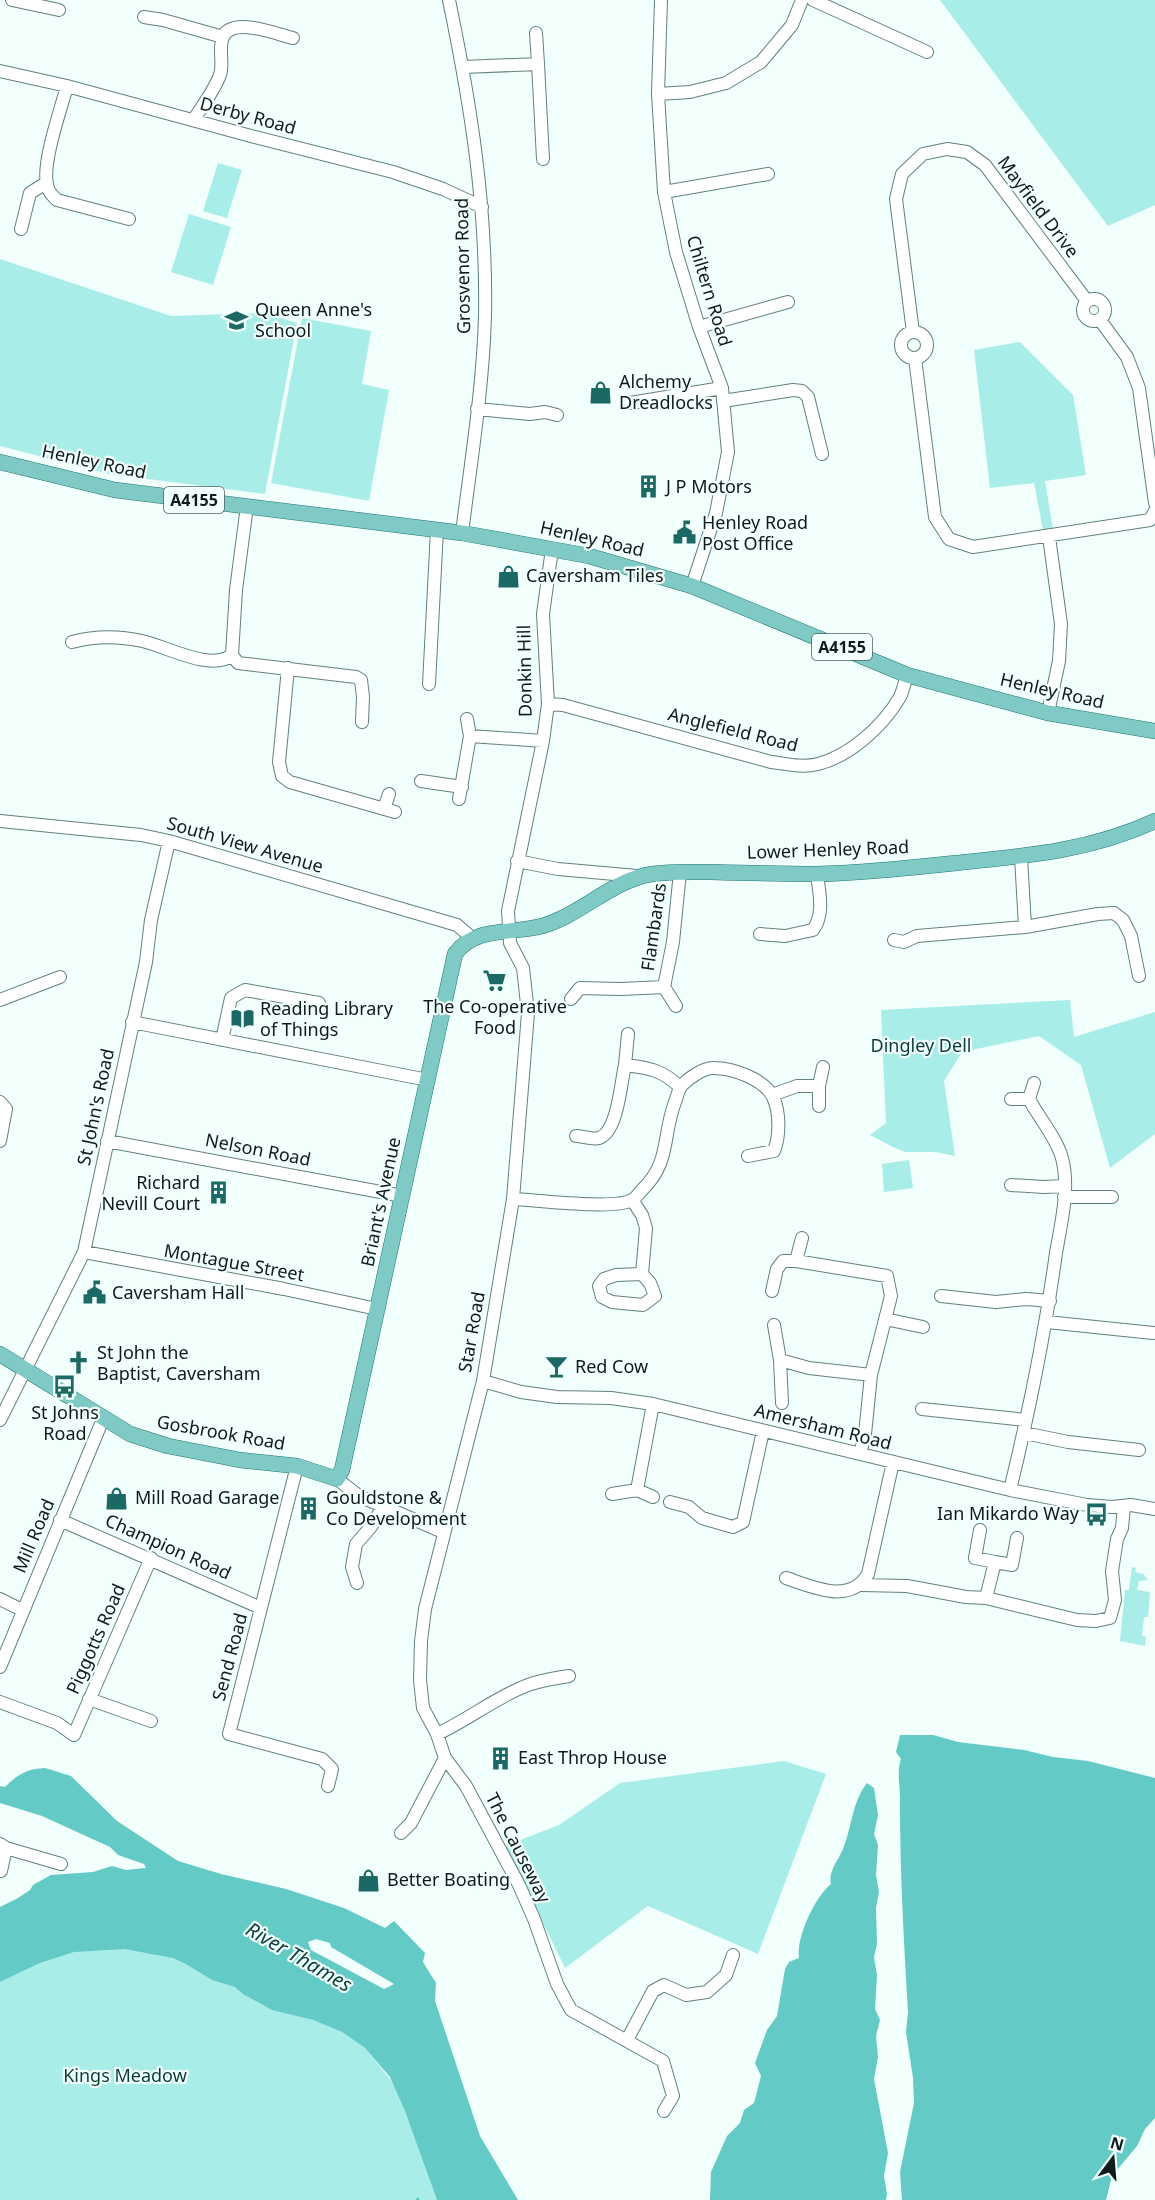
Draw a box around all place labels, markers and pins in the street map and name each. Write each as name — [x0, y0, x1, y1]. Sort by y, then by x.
place label: Queen Anne's School — [255, 297, 372, 342]
school or university icon: Queen Anne's School — [224, 307, 250, 333]
place label: Alchemy Dreadlocks — [619, 369, 713, 414]
shop icon: Alchemy Dreadlocks — [588, 379, 614, 405]
building icon: J P Motors — [635, 474, 661, 500]
place label: J P Motors — [664, 474, 752, 498]
place label: Henley Road Post Office — [702, 510, 808, 555]
public building icon: Henley Road Post Office — [671, 520, 697, 546]
shop icon: Caversham Tiles — [495, 563, 521, 589]
place label: Caversham Tiles — [526, 563, 664, 587]
supermarket icon: The Co-operative Food — [482, 968, 508, 994]
place label: The Co-operative Food — [423, 994, 567, 1039]
place label: Reading Library of Things — [260, 996, 394, 1041]
library icon: Reading Library of Things — [229, 1006, 255, 1032]
place label: Richard Nevill Court — [101, 1170, 200, 1215]
building icon: Richard Nevill Court — [205, 1180, 231, 1206]
public building icon: Caversham Hall — [81, 1280, 107, 1306]
place label: Caversham Hall — [112, 1280, 244, 1304]
place label: St John the Baptist, Caversham — [97, 1340, 261, 1385]
church icon: St John the Baptist, Caversham — [66, 1350, 92, 1376]
bar icon: Red Cow — [544, 1354, 570, 1380]
place label: Red Cow — [575, 1354, 648, 1378]
bus stop icon: St Johns Road — [52, 1374, 78, 1400]
place label: St Johns Road — [31, 1400, 99, 1445]
shop icon: Mill Road Garage — [104, 1485, 130, 1511]
place label: Mill Road Garage — [135, 1485, 279, 1509]
place label: Gouldstone & Co Development — [326, 1485, 467, 1530]
building icon: Gouldstone & Co Development — [295, 1495, 321, 1521]
place label: Ian Mikardo Way — [937, 1501, 1080, 1525]
bus stop icon: Ian Mikardo Way — [1084, 1501, 1110, 1527]
building icon: East Throp House — [487, 1745, 513, 1771]
place label: East Throp House — [518, 1745, 667, 1769]
shop icon: Better Boating — [356, 1867, 382, 1893]
place label: Better Boating — [387, 1867, 510, 1891]

